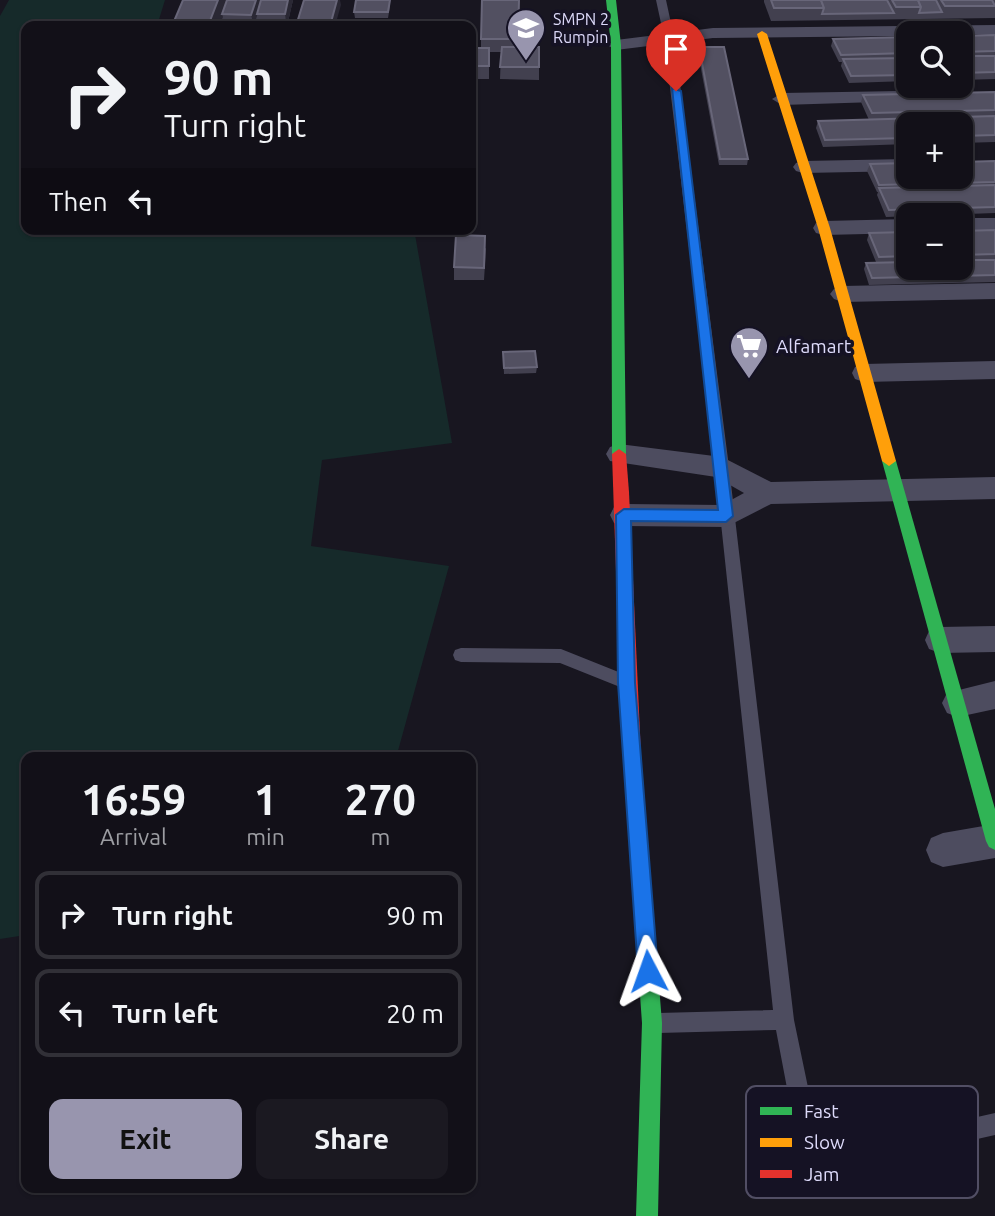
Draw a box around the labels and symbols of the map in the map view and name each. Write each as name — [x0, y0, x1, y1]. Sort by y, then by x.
school or university icon: SMPN 2 Rumpin — [505, 7, 547, 62]
place label: SMPN 2 Rumpin — [553, 10, 609, 46]
pin — [646, 19, 706, 91]
supermarket icon: Alfamart — [728, 325, 770, 380]
place label: Alfamart — [776, 335, 852, 357]
position arrow — [611, 934, 685, 1008]
legend — [746, 1086, 978, 1198]
text: Fast — [804, 1100, 839, 1122]
text: Slow — [804, 1131, 845, 1153]
text: Jam — [804, 1163, 840, 1185]

